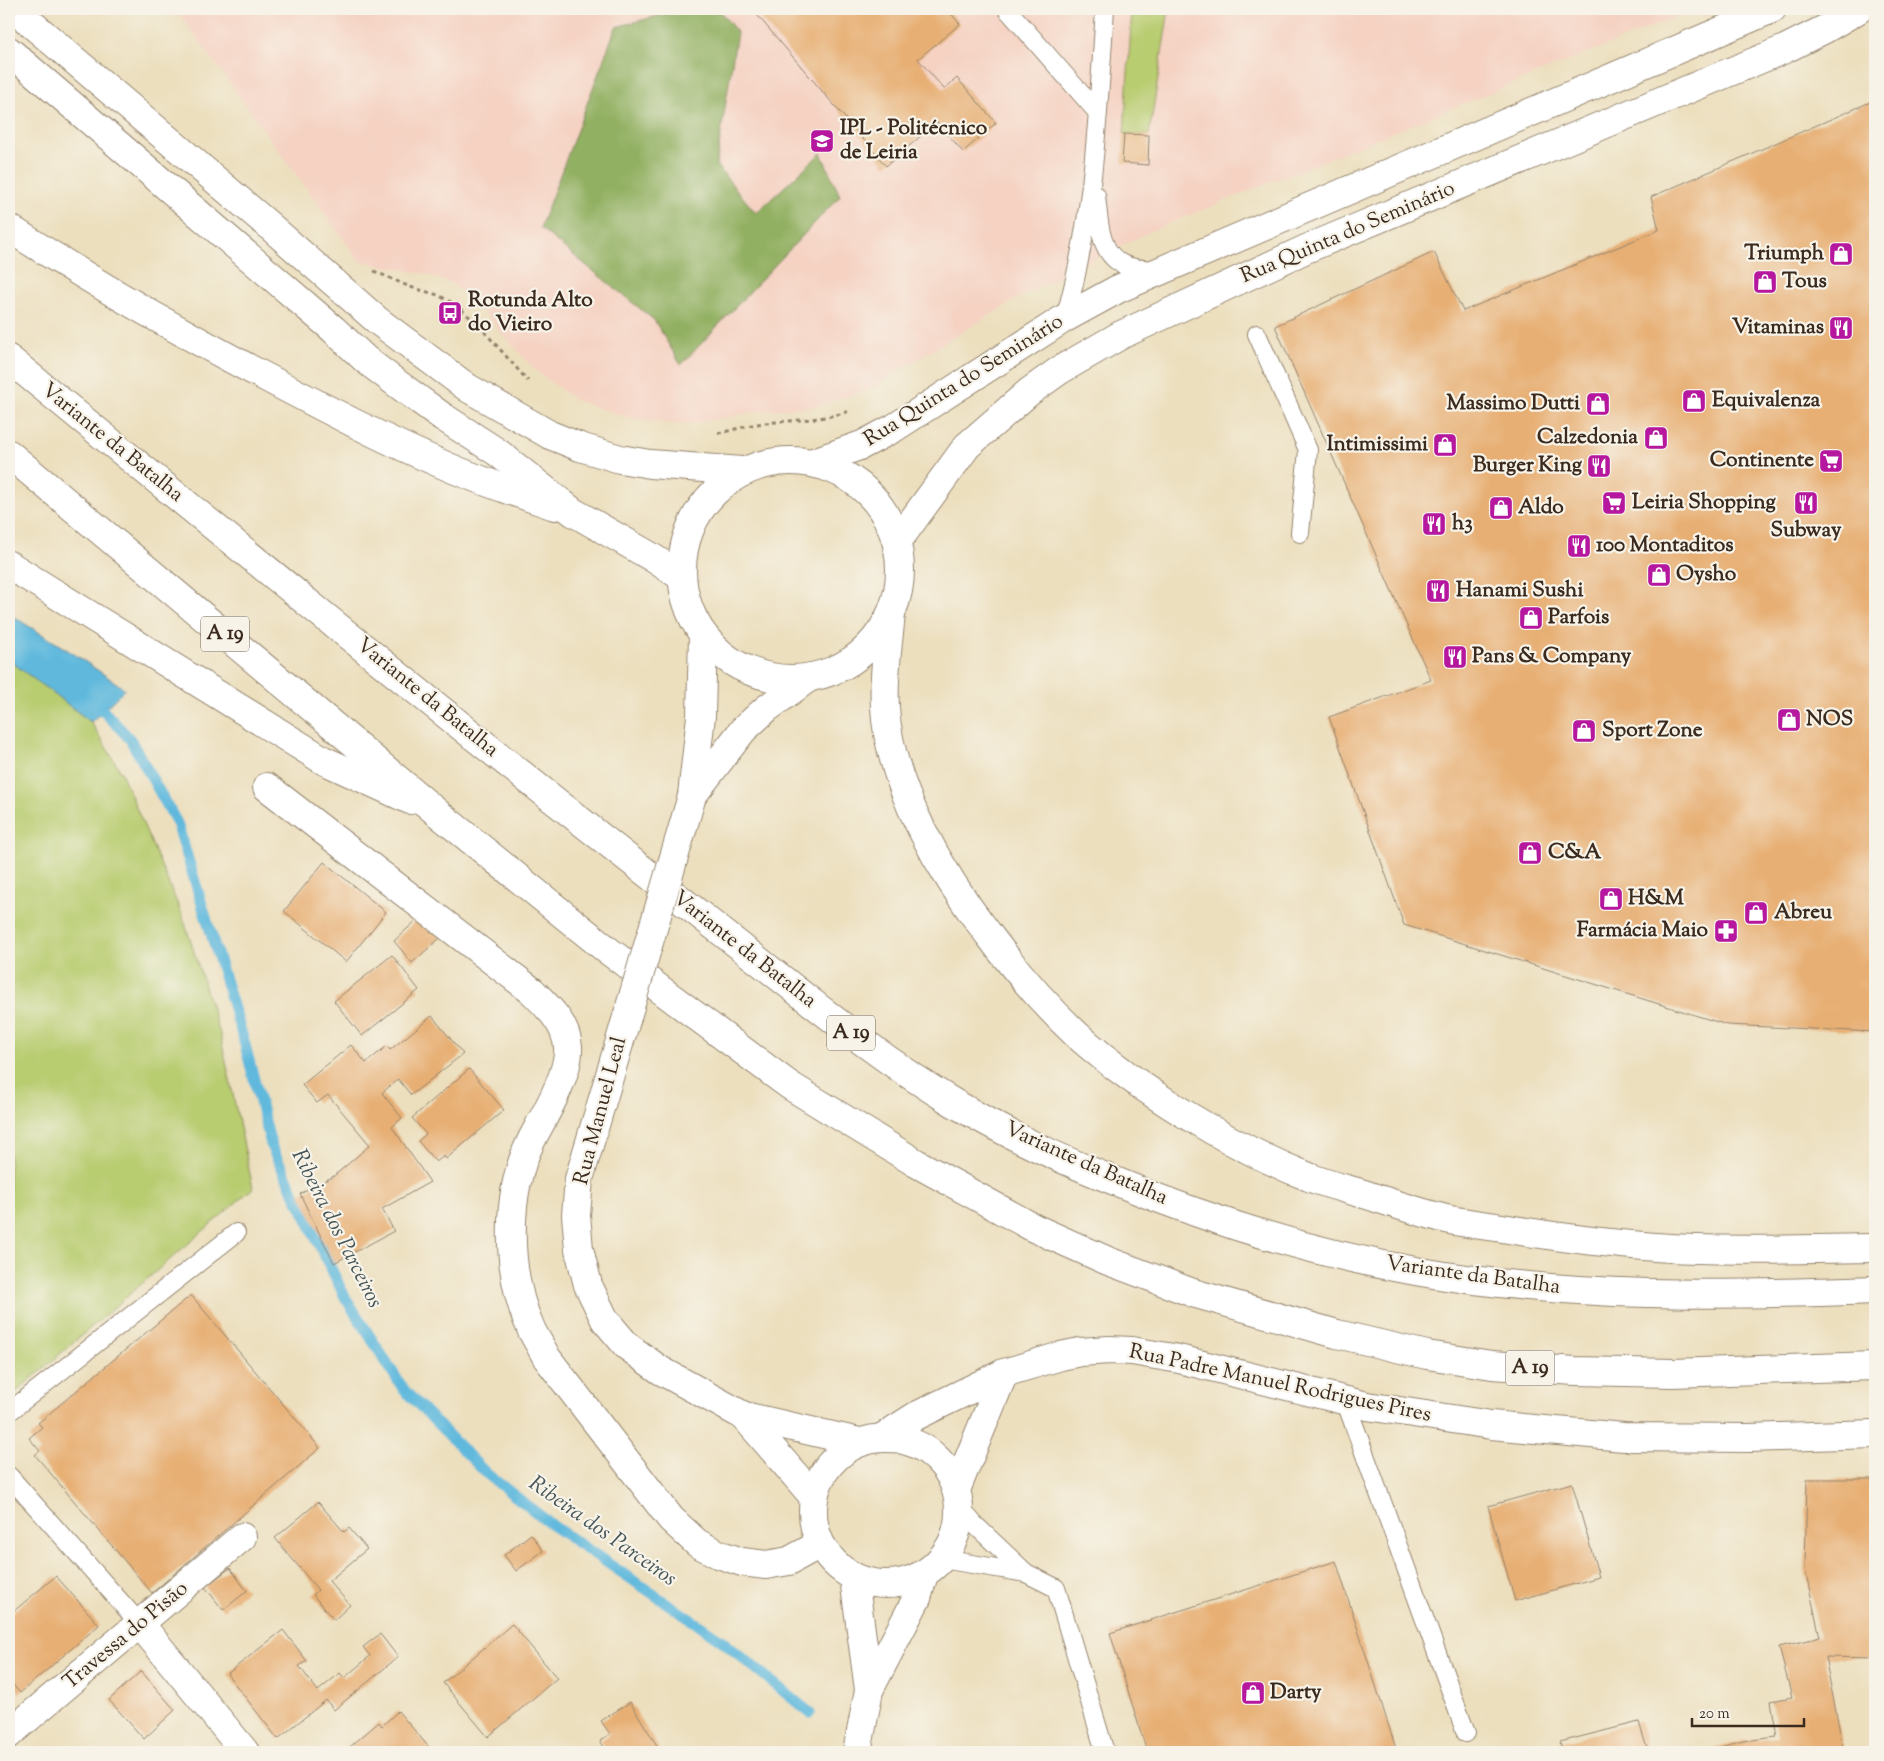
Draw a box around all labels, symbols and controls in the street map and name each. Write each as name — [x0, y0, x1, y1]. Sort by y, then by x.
place label: IPL - Politécnico de Leiria — [840, 114, 988, 168]
school or university icon: IPL - Politécnico de Leiria — [809, 128, 835, 154]
street label: Rua Quinta do Seminário — [1236, 174, 1460, 292]
place label: Triumph — [1744, 239, 1825, 269]
shop icon: Triumph — [1828, 241, 1854, 267]
place label: Tous — [1782, 267, 1827, 297]
shop icon: Tous — [1752, 269, 1778, 295]
place label: Rotunda Alto do Vieiro — [468, 286, 593, 340]
bus stop icon: Rotunda Alto do Vieiro — [437, 300, 463, 326]
street label: Rua Quinta do Seminário — [858, 307, 1070, 455]
place label: Vitaminas — [1732, 313, 1824, 343]
restaurant icon: Vitaminas — [1828, 315, 1854, 341]
street label: Variante da Batalha — [34, 376, 190, 510]
place label: Equivalenza — [1712, 386, 1821, 416]
shop icon: Equivalenza — [1681, 388, 1707, 414]
place label: Massimo Dutti — [1446, 389, 1580, 419]
shop icon: Massimo Dutti — [1585, 391, 1611, 417]
place label: Calzedonia — [1537, 423, 1638, 453]
shop icon: Calzedonia — [1643, 425, 1669, 451]
place label: Intimissimi — [1327, 430, 1428, 460]
shop icon: Intimissimi — [1432, 432, 1458, 458]
place label: Continente — [1710, 446, 1814, 476]
supermarket icon: Continente — [1818, 448, 1844, 474]
place label: Burger King — [1473, 451, 1583, 481]
restaurant icon: Burger King — [1586, 453, 1612, 479]
place label: Leiria Shopping — [1632, 488, 1776, 518]
supermarket icon: Leiria Shopping — [1601, 490, 1627, 516]
restaurant icon: Subway — [1793, 490, 1819, 516]
place label: Aldo — [1518, 493, 1564, 523]
shop icon: Aldo — [1488, 495, 1514, 521]
place label: h3 — [1452, 509, 1473, 539]
restaurant icon: h3 — [1421, 511, 1447, 537]
place label: Subway — [1771, 516, 1842, 546]
place label: 100 Montaditos — [1596, 531, 1734, 561]
restaurant icon: 100 Montaditos — [1566, 533, 1592, 559]
place label: Oysho — [1676, 560, 1737, 590]
shop icon: Oysho — [1646, 562, 1672, 588]
place label: Hanami Sushi — [1456, 576, 1583, 606]
restaurant icon: Hanami Sushi — [1425, 578, 1451, 604]
place label: Parfois — [1548, 603, 1609, 633]
shop icon: Parfois — [1518, 605, 1544, 631]
road number: A 19 — [201, 616, 249, 652]
street label: Variante da Batalha — [349, 631, 505, 765]
place label: Pans & Company — [1472, 642, 1632, 672]
restaurant icon: Pans & Company — [1442, 644, 1468, 670]
place label: NOS — [1806, 705, 1853, 735]
shop icon: NOS — [1776, 707, 1802, 733]
place label: Sport Zone — [1602, 716, 1703, 746]
shop icon: Sport Zone — [1571, 718, 1597, 744]
place label: C&A — [1548, 838, 1602, 868]
shop icon: C&A — [1517, 840, 1543, 866]
street label: Variante da Batalha — [666, 884, 823, 1016]
place label: H&M — [1628, 884, 1684, 914]
shop icon: H&M — [1598, 886, 1624, 912]
place label: Abreu — [1774, 898, 1833, 928]
shop icon: Abreu — [1743, 900, 1769, 926]
place label: Farmácia Maio — [1577, 916, 1709, 946]
pharmacy icon: Farmácia Maio — [1713, 918, 1739, 944]
road number: A 19 — [827, 1016, 875, 1050]
street label: Rua Manuel Leal — [567, 1034, 635, 1188]
street label: Variante da Batalha — [1000, 1115, 1173, 1214]
water label: Ribeira dos Parceiros — [282, 1144, 390, 1314]
street label: Variante da Batalha — [1384, 1249, 1562, 1303]
street label: Rua Padre Manuel Rodrigues Pires — [1126, 1337, 1434, 1431]
road number: A 19 — [1506, 1350, 1554, 1386]
water label: Ribeira dos Parceiros — [521, 1469, 683, 1595]
street label: Travessa do Pisão — [57, 1575, 195, 1697]
place label: Darty — [1270, 1678, 1322, 1708]
shop icon: Darty — [1240, 1680, 1266, 1706]
scale bar — [1692, 1696, 1804, 1728]
text: 20 m — [1699, 1704, 1730, 1725]

